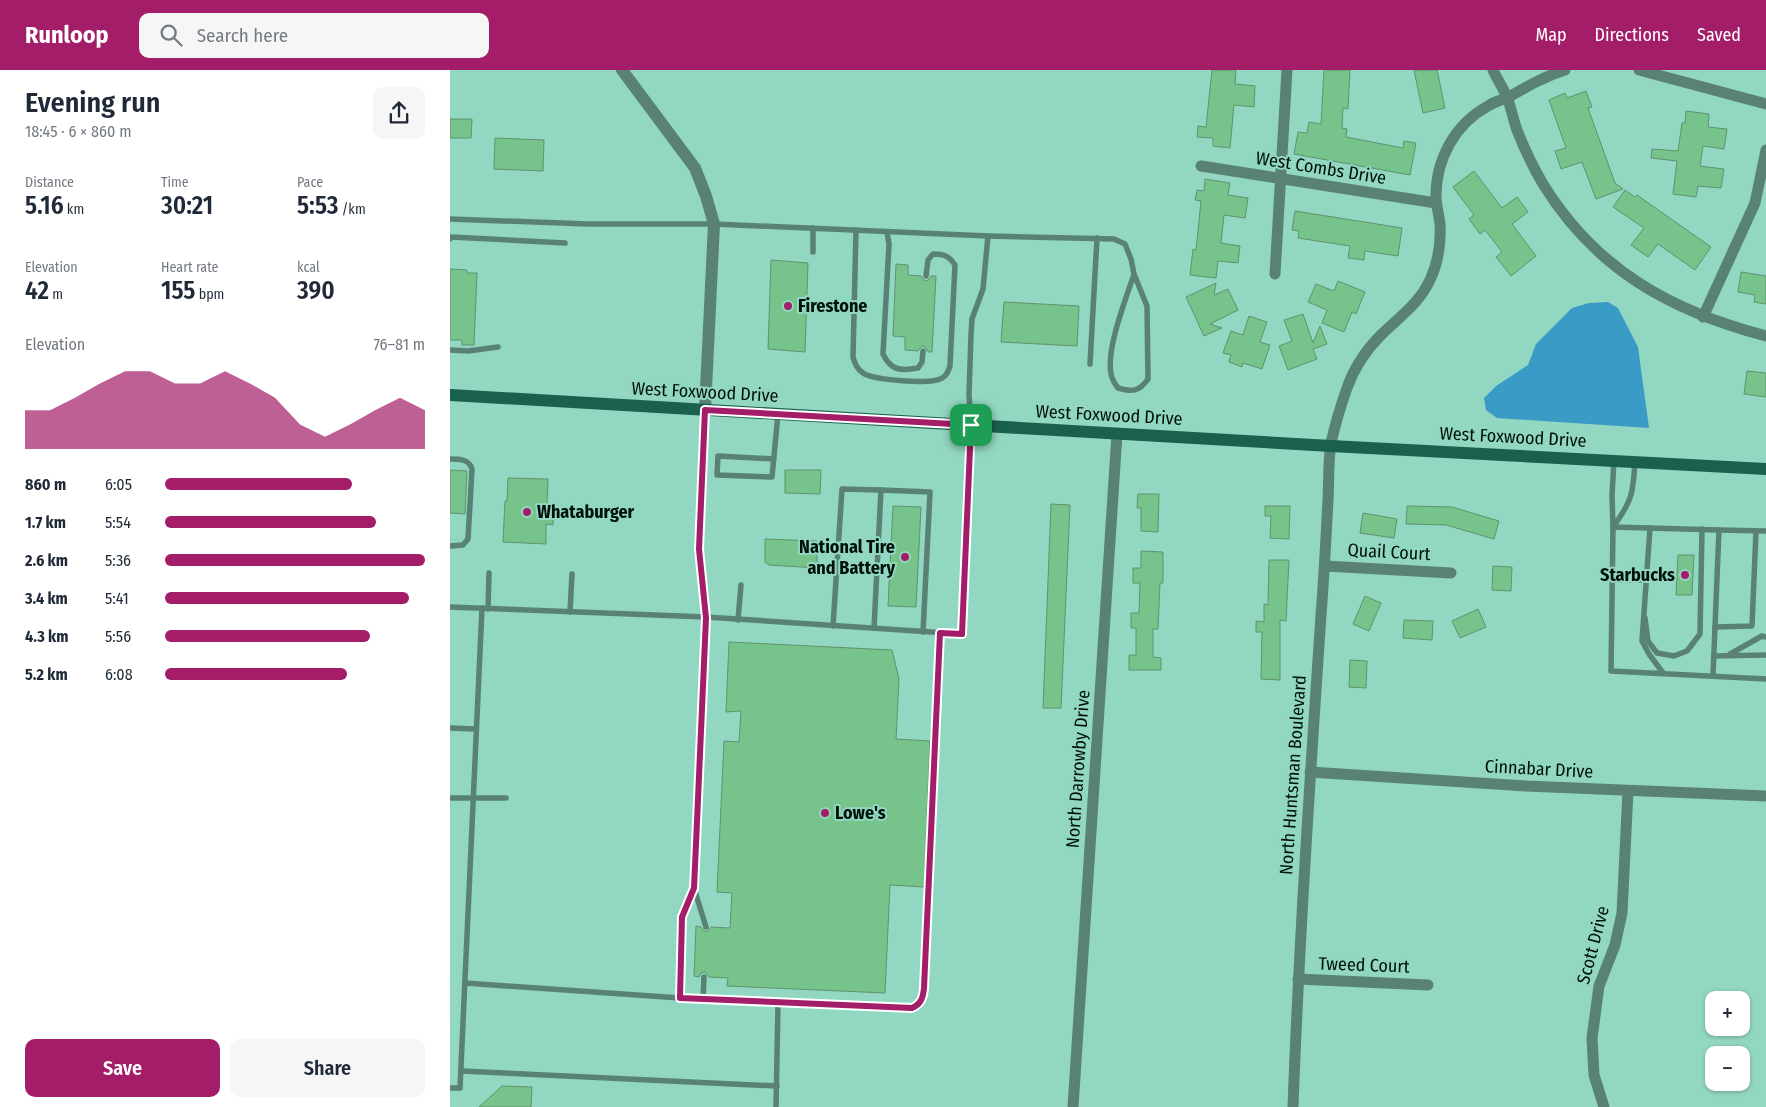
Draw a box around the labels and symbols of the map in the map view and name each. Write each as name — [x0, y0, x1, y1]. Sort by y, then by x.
street label: West Combs Drive — [1254, 147, 1388, 189]
place label: Firestone — [798, 295, 867, 317]
marker: Firestone — [782, 300, 794, 312]
street label: West Foxwood Drive — [631, 377, 779, 407]
street label: West Foxwood Drive — [1035, 400, 1183, 430]
pin — [950, 404, 992, 446]
street label: West Foxwood Drive — [1439, 422, 1587, 452]
place label: Whataburger — [537, 501, 635, 523]
marker: Whataburger — [521, 506, 533, 518]
place label: National Tire and Battery — [799, 536, 895, 579]
street label: Quail Court — [1347, 539, 1431, 565]
marker: National Tire and Battery — [899, 551, 911, 563]
place label: Starbucks — [1600, 564, 1675, 586]
marker: Starbucks — [1679, 569, 1691, 581]
street label: North Huntsman Boulevard — [1275, 674, 1311, 876]
street label: North Darrowby Drive — [1061, 689, 1095, 849]
street label: Cinnabar Drive — [1484, 755, 1594, 783]
place label: Lowe's — [835, 802, 886, 824]
marker: Lowe's — [819, 807, 831, 819]
street label: Scott Drive — [1572, 903, 1614, 986]
street label: Tweed Court — [1318, 952, 1410, 978]

